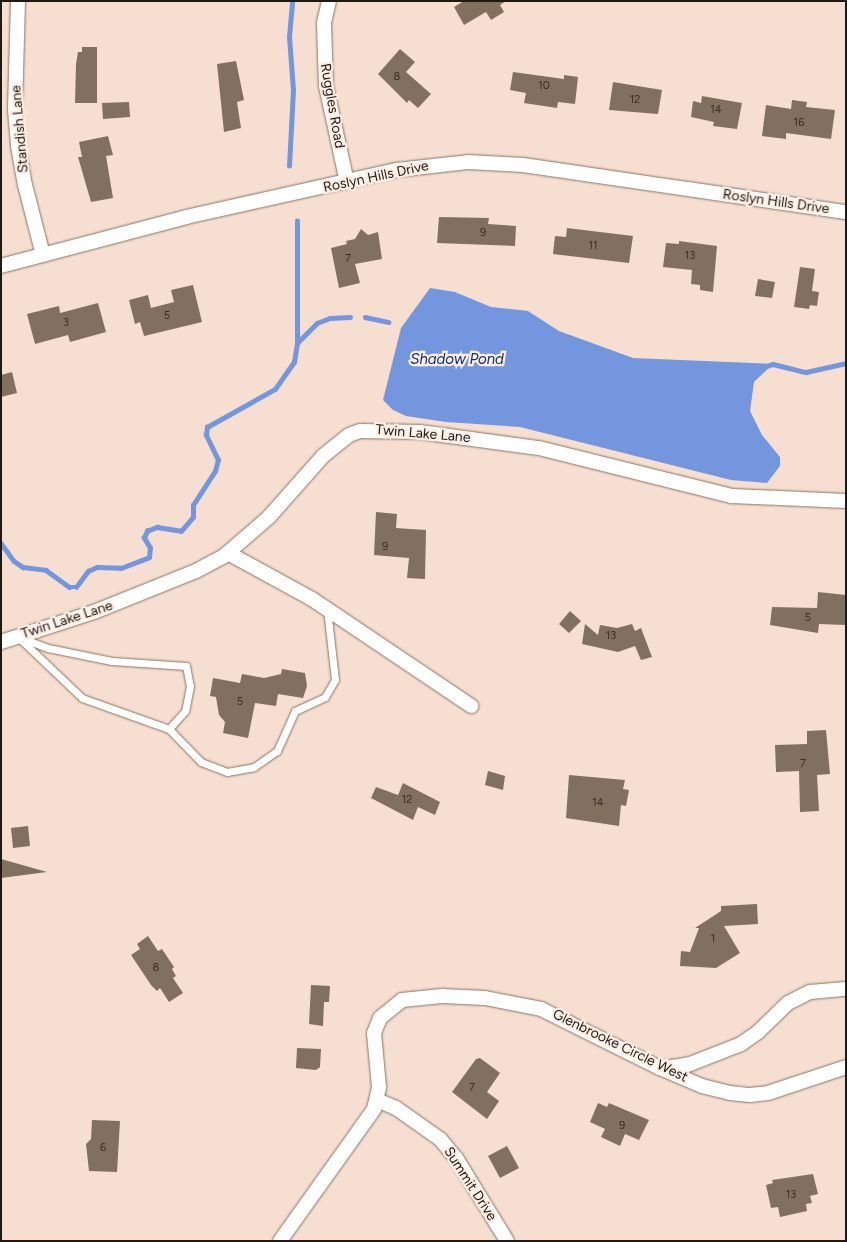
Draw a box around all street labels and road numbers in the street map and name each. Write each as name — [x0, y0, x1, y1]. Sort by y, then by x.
street label: Ruggles Road — [316, 62, 348, 150]
street label: Standish Lane — [8, 84, 32, 174]
street label: Roslyn Hills Drive — [322, 158, 430, 196]
street label: Roslyn Hills Drive — [722, 186, 830, 218]
street label: Twin Lake Lane — [375, 421, 471, 447]
street label: Twin Lake Lane — [19, 597, 115, 643]
street label: Glenbrooke Circle West — [550, 1006, 690, 1086]
street label: Summit Drive — [440, 1144, 500, 1224]

